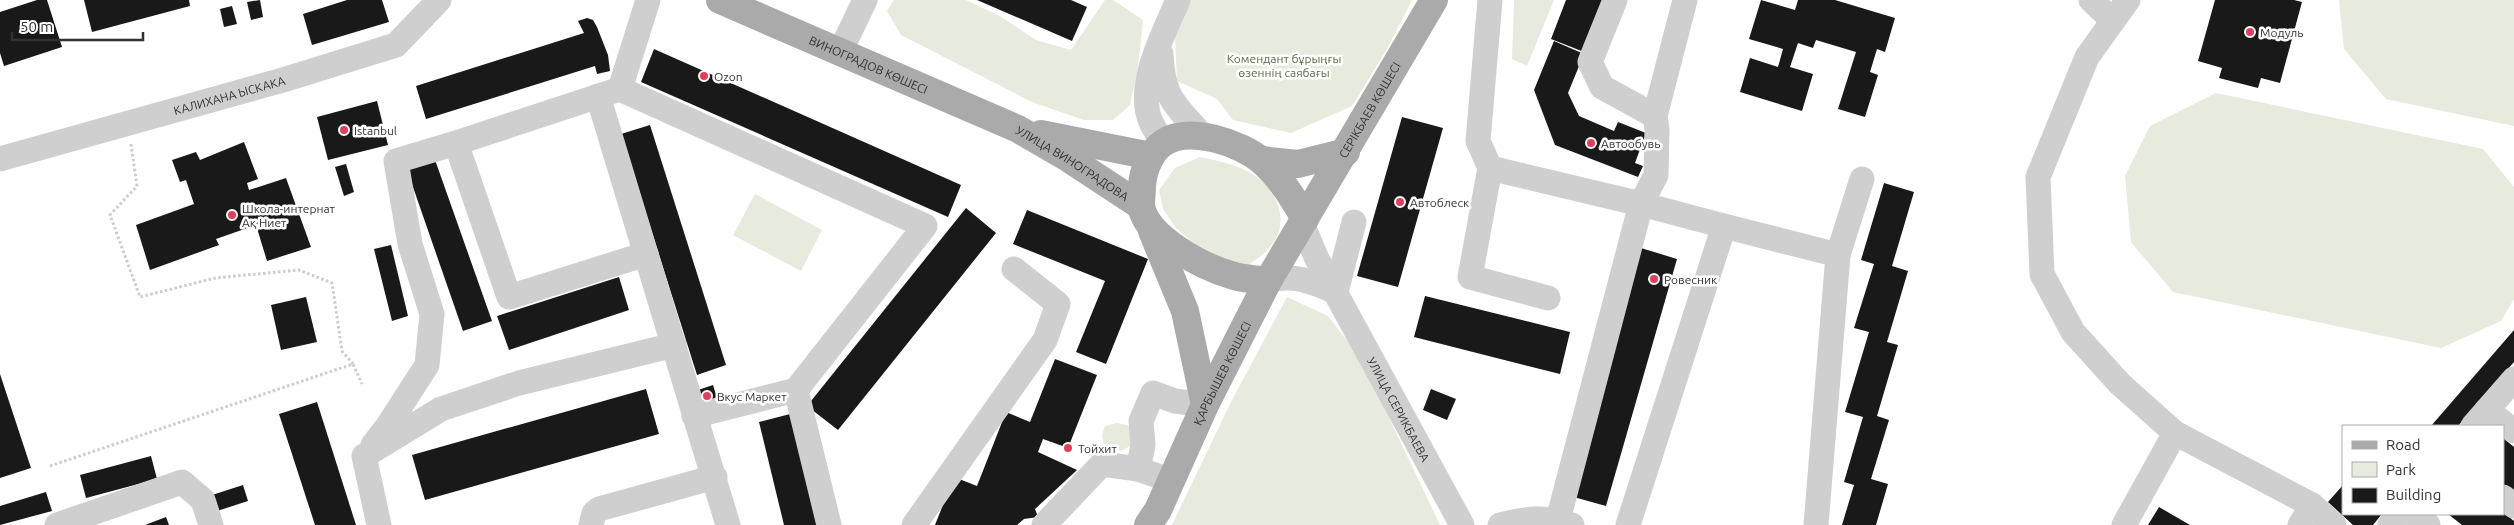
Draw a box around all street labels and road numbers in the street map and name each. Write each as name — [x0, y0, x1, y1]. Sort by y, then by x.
street label: ВИНОГРАДОВ КӨШЕСІ — [808, 33, 930, 96]
street label: СЕРІКБАЕВ КӨШЕСІ — [1336, 60, 1402, 160]
street label: КАЛИХАНА ЫСКАКА — [172, 73, 287, 117]
street label: УЛИЦА ВИНОГРАДОВА — [1014, 123, 1131, 203]
street label: ҚАРБЫШЕВ КӨШЕСІ — [1190, 319, 1253, 427]
street label: УЛИЦА СЕРИКБАЕВА — [1365, 355, 1433, 464]

